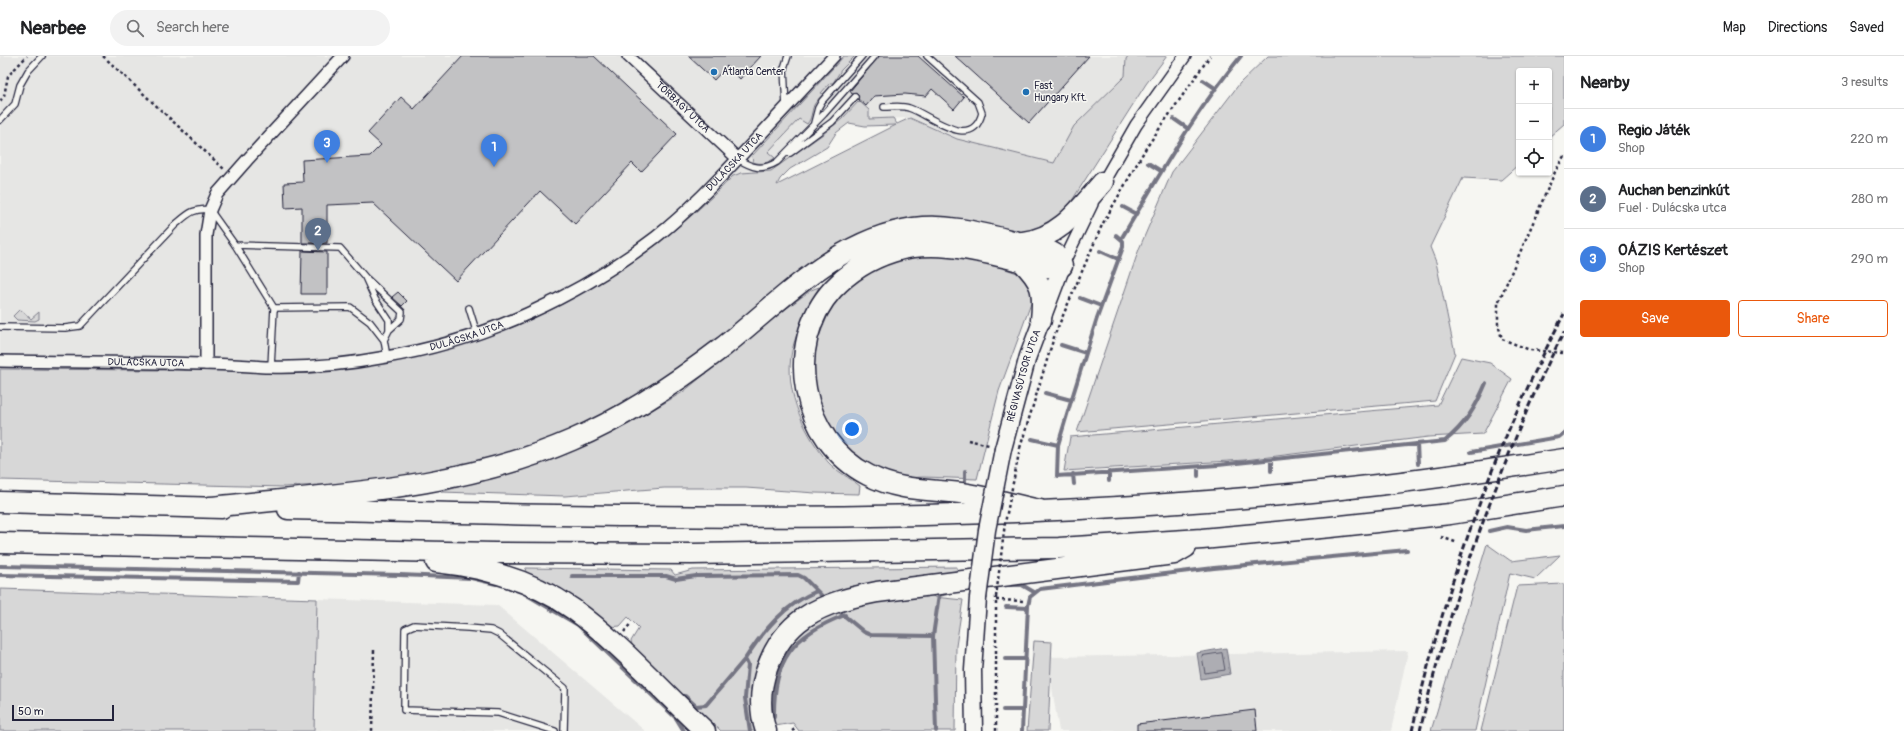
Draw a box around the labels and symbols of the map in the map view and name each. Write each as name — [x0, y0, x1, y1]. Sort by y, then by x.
place label: Atlanta Center — [722, 66, 785, 78]
marker: Atlanta Center — [709, 67, 719, 77]
street label: TORBÁGY UTCA — [653, 79, 713, 136]
place label: Fast Hungary Kft. — [1034, 80, 1087, 104]
marker: Fast Hungary Kft. — [1021, 87, 1031, 97]
street label: DULÁCSKA UTCA — [704, 129, 766, 194]
pin: 3 — [314, 130, 340, 163]
pin: 1 — [481, 134, 507, 167]
pin: 2 — [305, 218, 331, 251]
street label: DULÁCSKA UTCA — [428, 318, 506, 354]
street label: RÉGIVASÚTSOR UTCA — [1005, 328, 1044, 423]
street label: DULÁCSKA UTCA — [107, 355, 185, 370]
your location — [842, 419, 862, 439]
scale bar — [12, 703, 114, 722]

